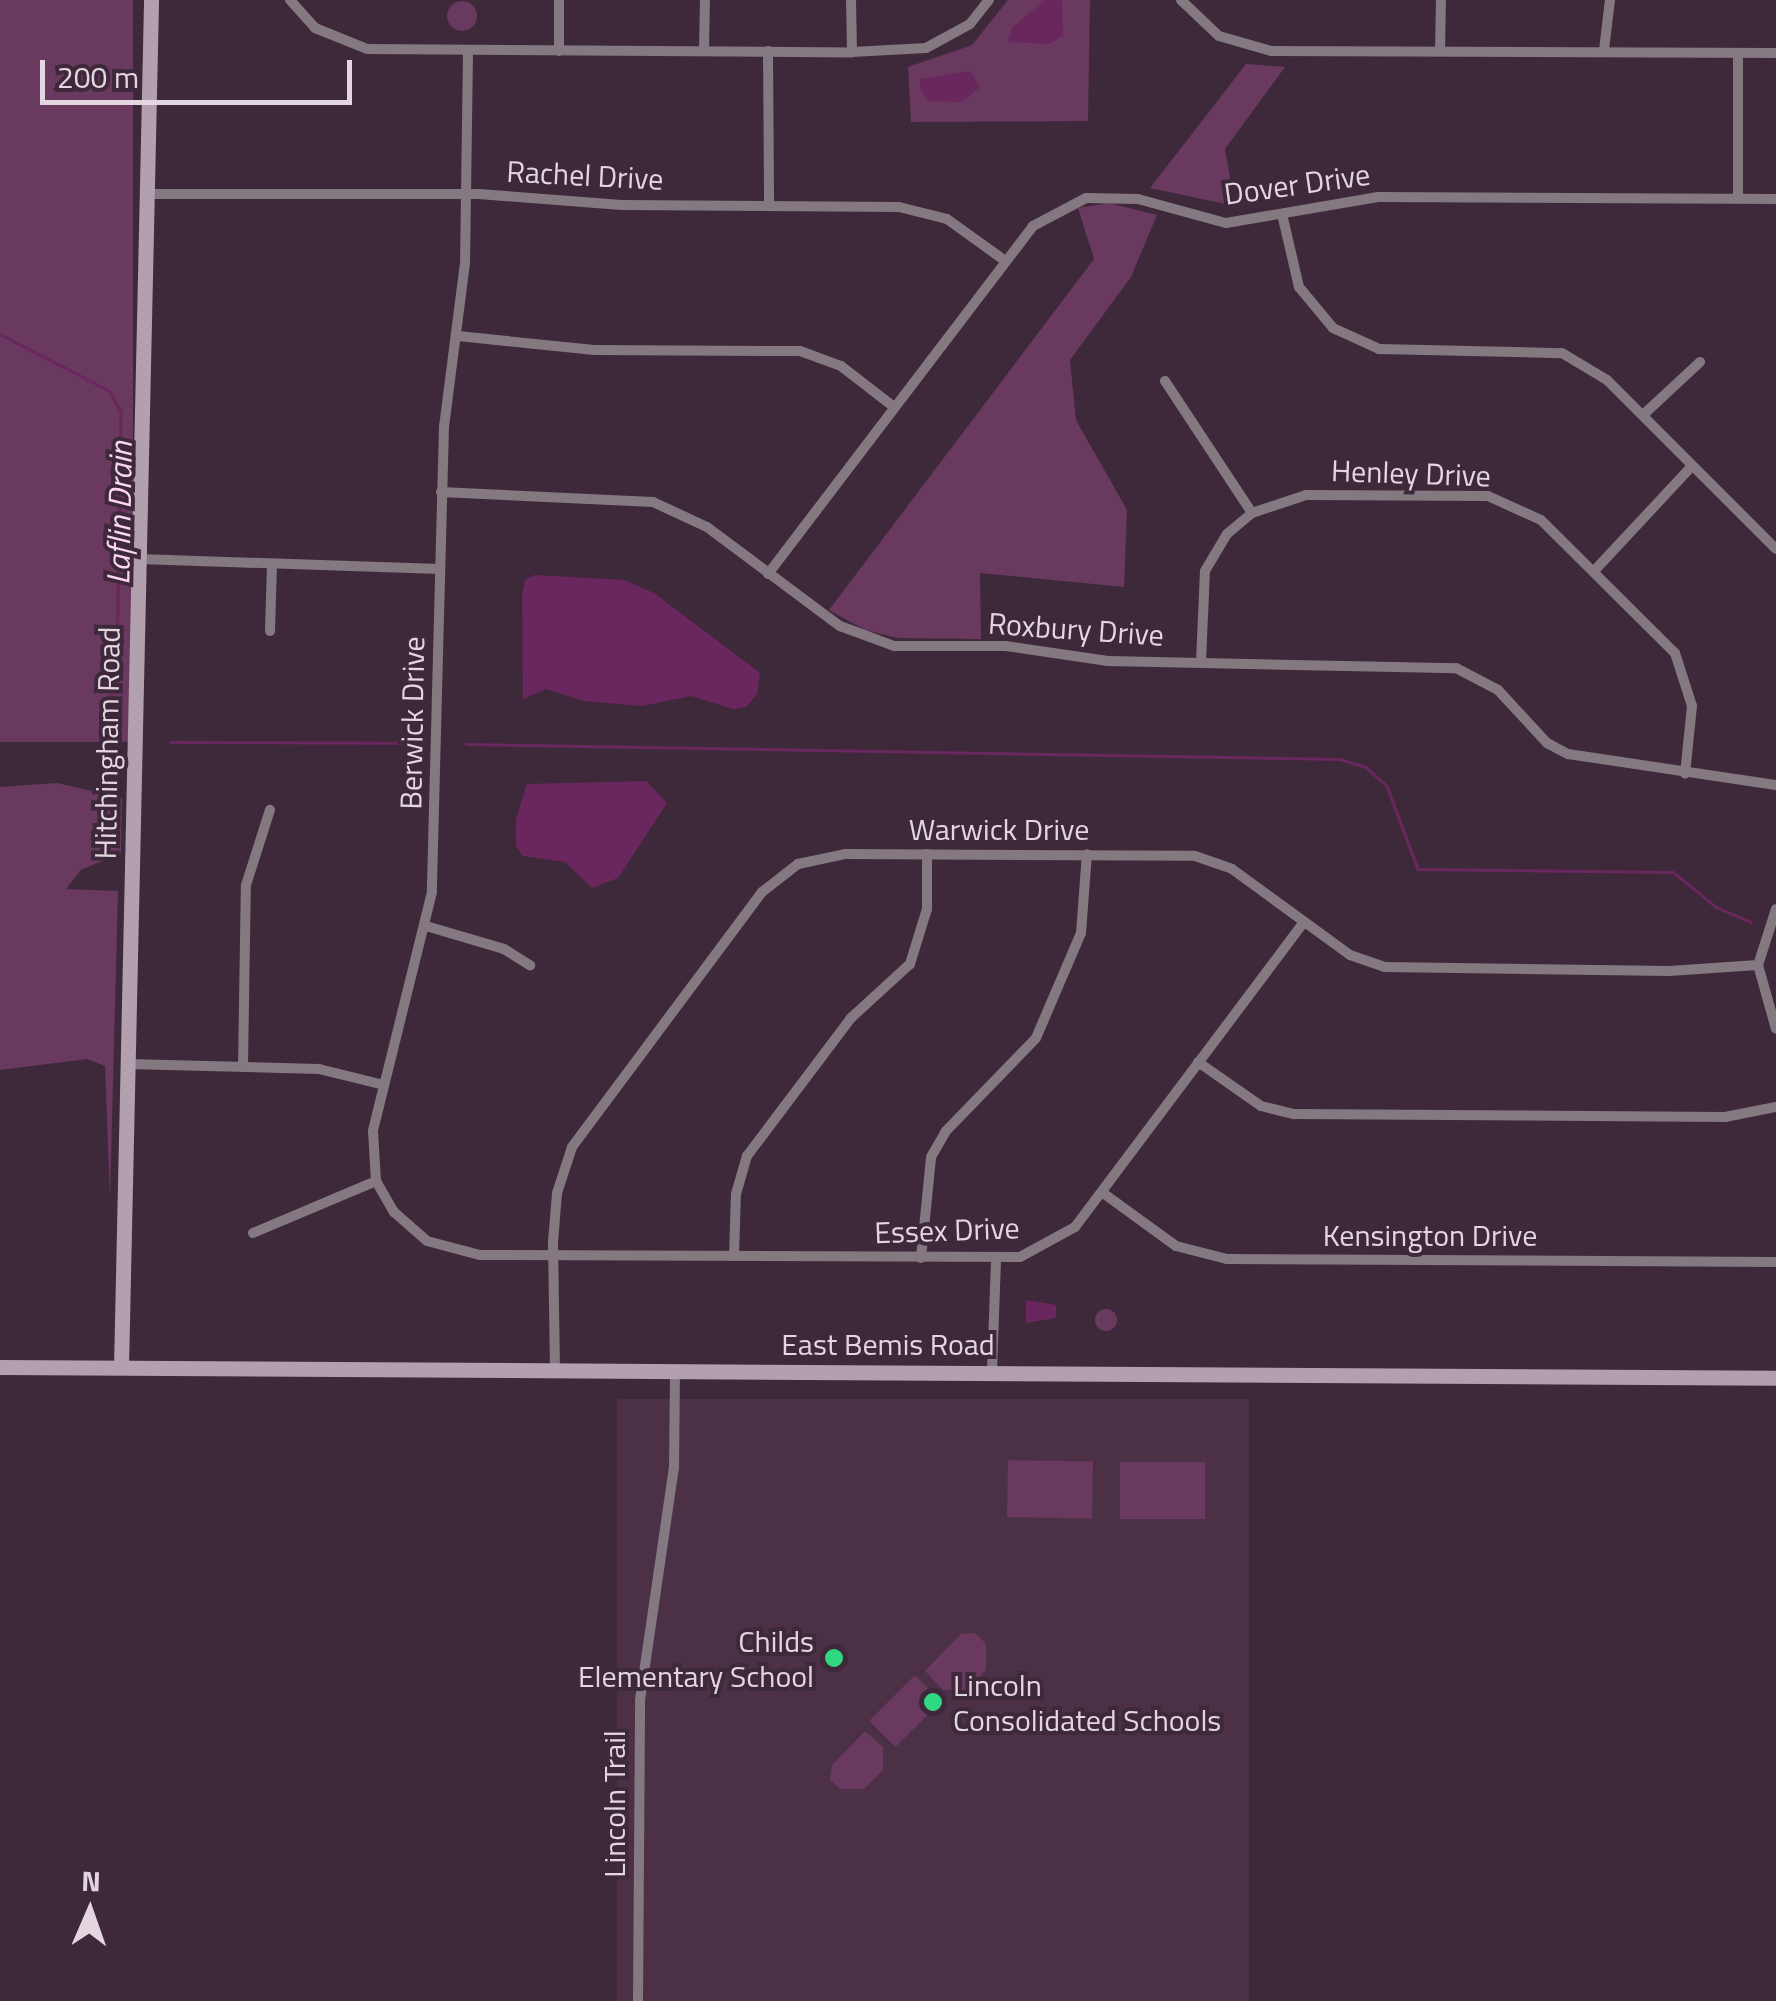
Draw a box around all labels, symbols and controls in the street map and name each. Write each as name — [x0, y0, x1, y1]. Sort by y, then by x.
scale bar — [45, 40, 358, 102]
text: 200 m — [57, 54, 139, 100]
street label: Rachel Drive — [506, 153, 664, 197]
street label: Dover Drive — [1222, 156, 1372, 212]
water label: Laflin Drain — [99, 441, 139, 585]
street label: Henley Drive — [1330, 452, 1492, 494]
street label: Roxbury Drive — [987, 605, 1165, 653]
street label: Hitchingham Road — [87, 626, 127, 860]
street label: Berwick Drive — [392, 636, 432, 810]
street label: Warwick Drive — [909, 811, 1089, 847]
street label: Essex Drive — [874, 1209, 1020, 1251]
street label: Kensington Drive — [1323, 1217, 1537, 1253]
street label: East Bemis Road — [781, 1326, 995, 1362]
place label: Childs Elementary School — [578, 1623, 814, 1694]
marker: Childs Elementary School — [823, 1647, 845, 1669]
place label: Lincoln Consolidated Schools — [953, 1667, 1221, 1738]
marker: Lincoln Consolidated Schools — [922, 1691, 944, 1713]
street label: Lincoln Trail — [596, 1730, 632, 1878]
text: N — [81, 1859, 102, 1902]
north arrow — [40, 1861, 140, 1961]

